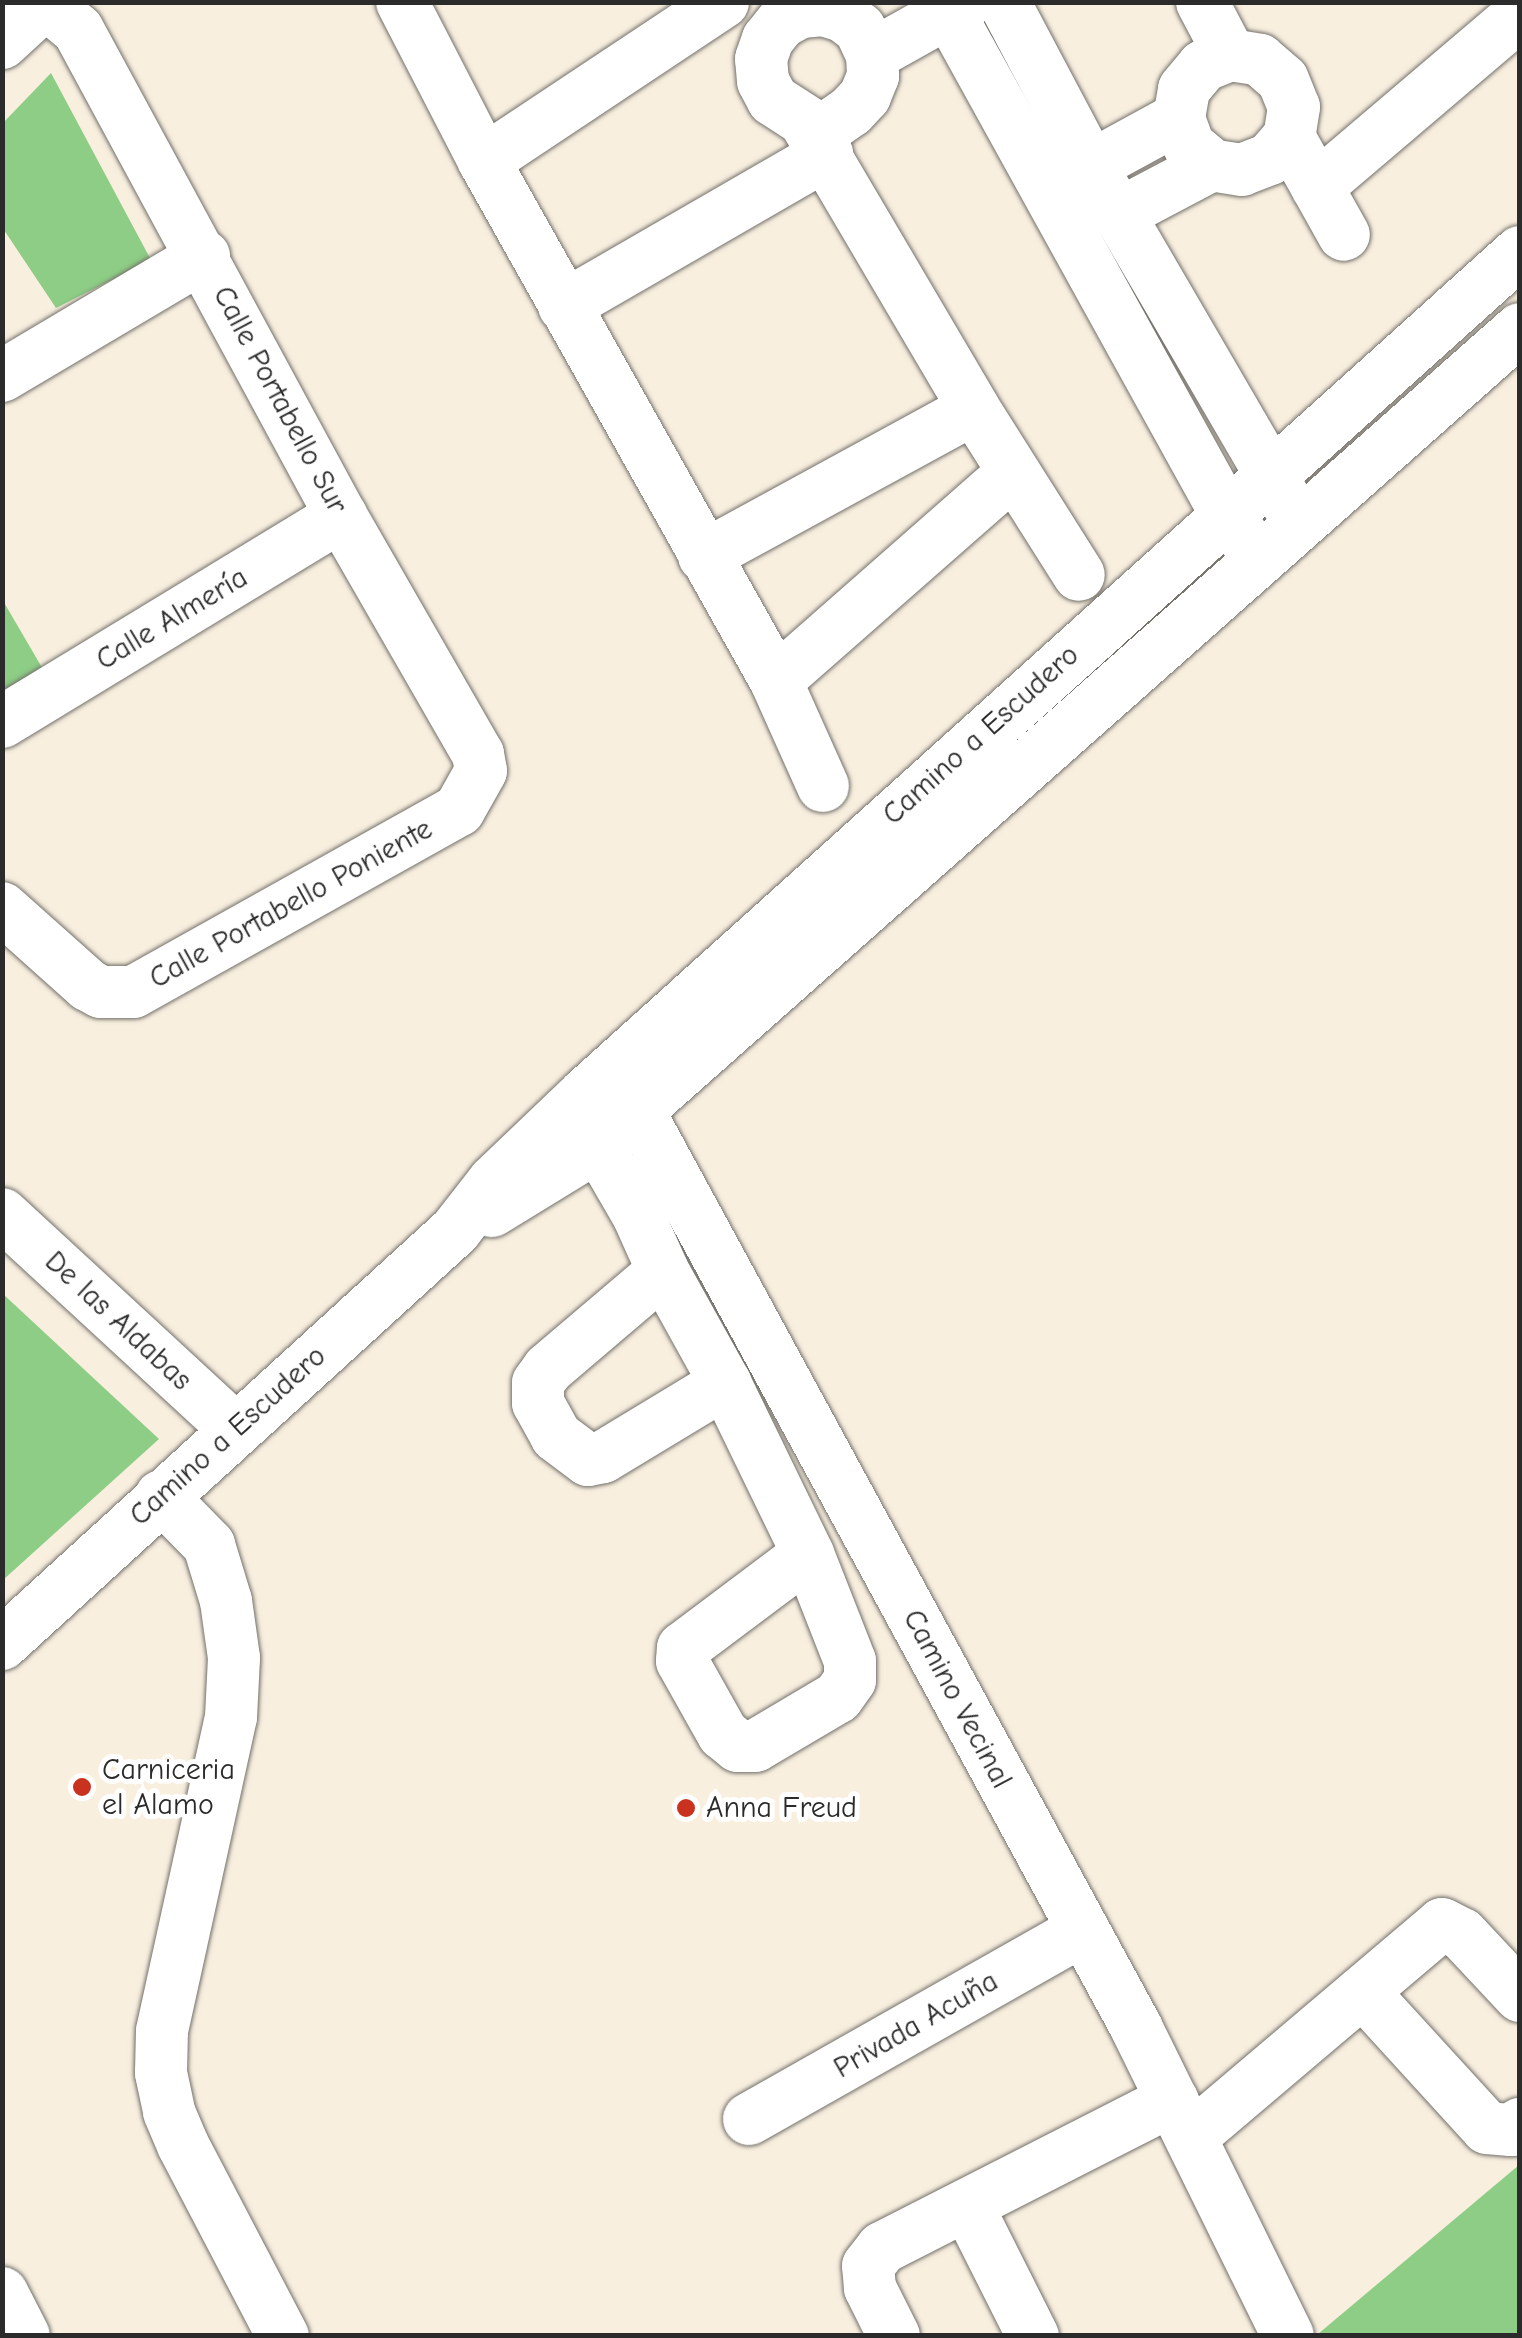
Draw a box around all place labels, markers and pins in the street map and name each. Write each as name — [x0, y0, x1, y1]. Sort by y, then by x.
place label: Carniceria el Alamo — [102, 1752, 235, 1822]
marker: Carniceria el Alamo — [71, 1776, 93, 1798]
place label: Anna Freud — [706, 1790, 857, 1826]
marker: Anna Freud — [675, 1797, 697, 1819]

